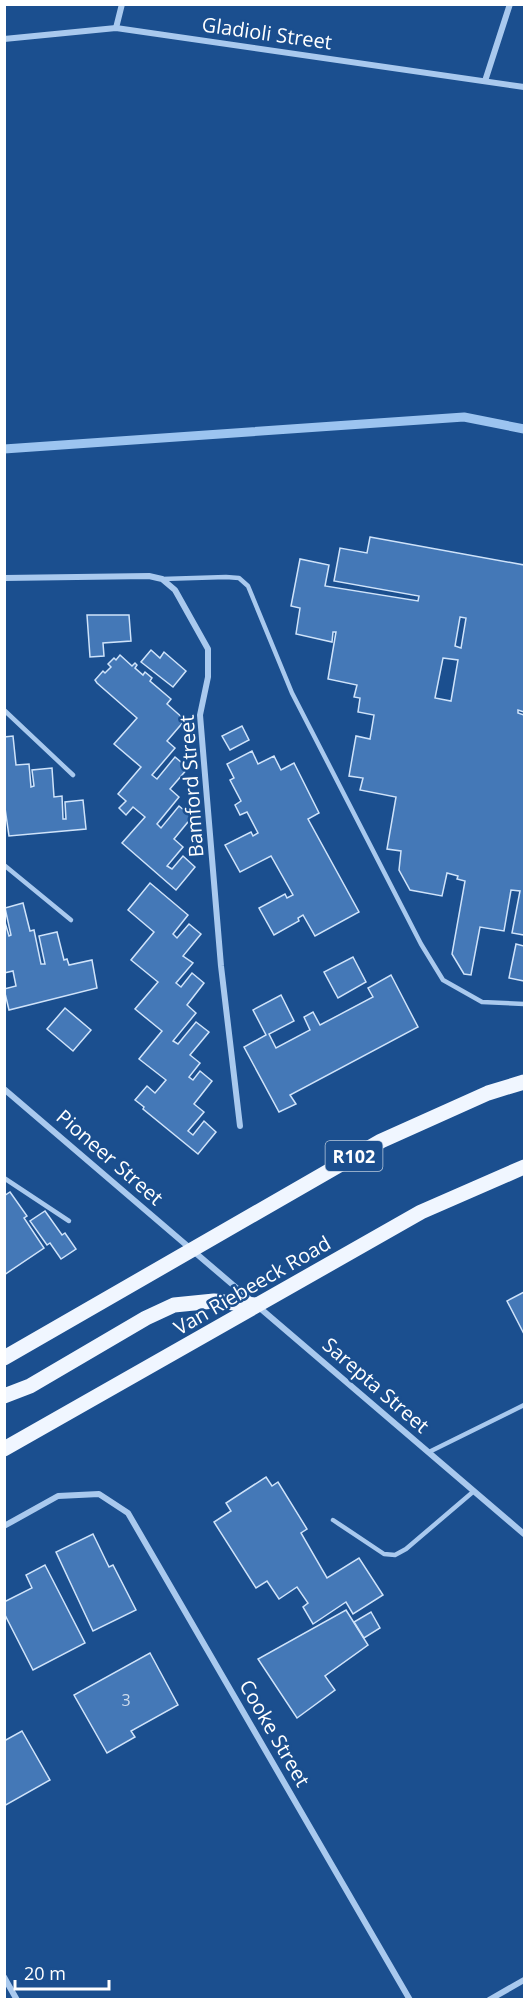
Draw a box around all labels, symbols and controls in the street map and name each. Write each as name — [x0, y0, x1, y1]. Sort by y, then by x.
street label: Gladioli Street — [200, 11, 334, 55]
street label: Bamford Street — [173, 714, 209, 858]
street label: Pioneer Street — [51, 1103, 169, 1211]
road number: R102 — [326, 1141, 382, 1171]
street label: Van Riebeeck Road — [169, 1229, 335, 1341]
street label: Sarepta Street — [317, 1331, 435, 1439]
street label: Cooke Street — [233, 1675, 317, 1791]
house number: 3 — [121, 1689, 131, 1711]
scale bar — [15, 1953, 110, 1991]
text: 20 m — [24, 1961, 66, 1985]

